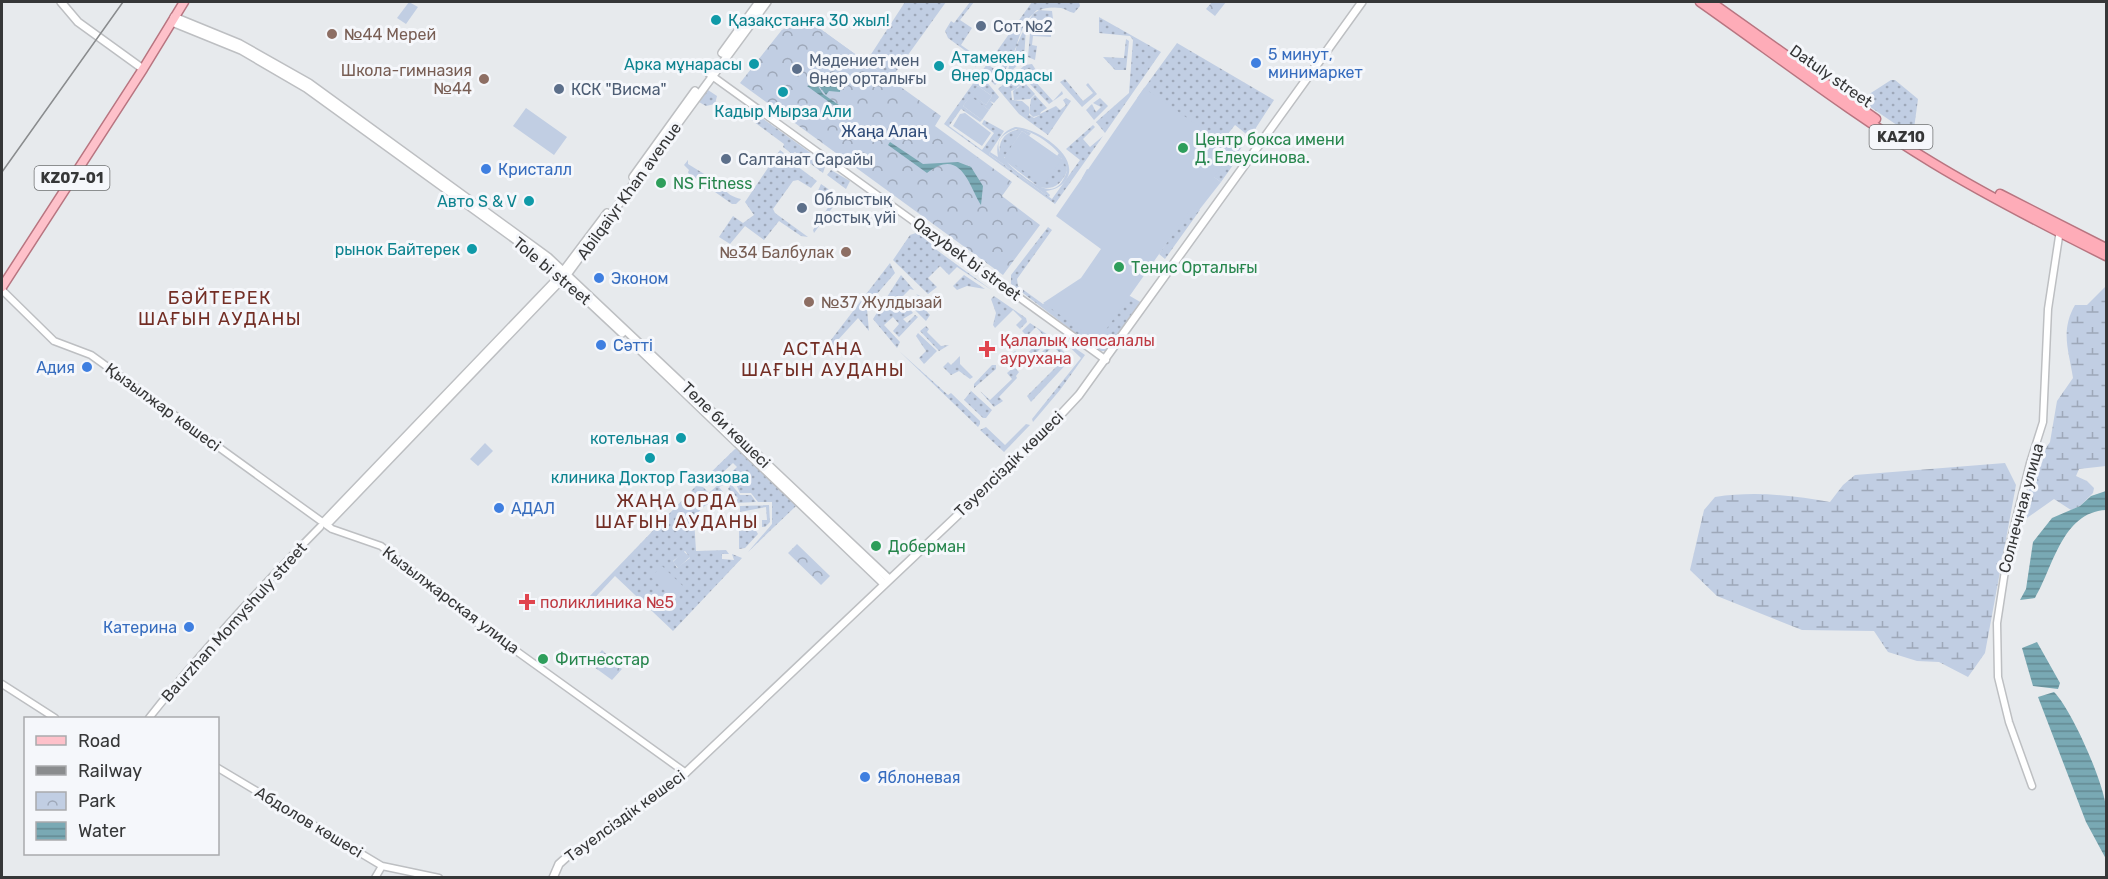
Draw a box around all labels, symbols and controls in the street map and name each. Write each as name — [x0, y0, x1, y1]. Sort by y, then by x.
place label: Қазақстанға 30 жыл! — [728, 11, 890, 30]
marker: Қазақстанға 30 жыл! — [709, 13, 723, 27]
place label: Сот №2 — [993, 17, 1053, 36]
marker: Сот №2 — [974, 19, 988, 33]
place label: №44 Мерей — [344, 25, 436, 44]
marker: №44 Мерей — [325, 27, 339, 41]
street label: Datuly street — [1786, 41, 1876, 111]
place label: 5 минут, минимаркет — [1268, 45, 1363, 82]
place label: Атамекен Өнер Ордасы — [951, 48, 1053, 85]
place label: Мәдениет мен Өнер орталығы — [809, 51, 927, 88]
place label: Арка мұнарасы — [624, 55, 742, 74]
marker: 5 минут, минимаркет — [1249, 56, 1263, 70]
marker: Арка мұнарасы — [747, 57, 761, 71]
marker: Атамекен Өнер Ордасы — [932, 59, 946, 73]
place label: Школа-гимназия №44 — [341, 61, 472, 98]
marker: Мәдениет мен Өнер орталығы — [790, 62, 804, 76]
marker: Школа-гимназия №44 — [477, 72, 491, 86]
place label: КСК "Висма" — [571, 80, 666, 99]
marker: КСК "Висма" — [552, 82, 566, 96]
marker: Кадыр Мырза Али — [776, 85, 790, 99]
place label: Кадыр Мырза Али — [714, 102, 852, 121]
street label: Abilqaiyr Khan avenue — [573, 119, 685, 263]
park label: Жаңа Алаң — [841, 122, 927, 141]
road number: KAZ10 — [1870, 125, 1932, 149]
place label: Центр бокса имени Д. Елеусинова. — [1195, 130, 1344, 167]
marker: Центр бокса имени Д. Елеусинова. — [1176, 141, 1190, 155]
place label: Салтанат Сарайы — [738, 150, 873, 169]
marker: Салтанат Сарайы — [719, 152, 733, 166]
place label: Кристалл — [498, 160, 572, 179]
marker: Кристалл — [479, 162, 493, 176]
road number: KZ07-01 — [34, 166, 110, 190]
place label: NS Fitness — [673, 174, 752, 193]
marker: NS Fitness — [654, 176, 668, 190]
place label: Облыстық достық үйі — [814, 190, 896, 227]
place label: Авто S & V — [437, 192, 517, 211]
marker: Авто S & V — [522, 194, 536, 208]
marker: Облыстық достық үйі — [795, 201, 809, 215]
street label: Qazybek bi street — [909, 213, 1025, 305]
street label: Tole bi street — [509, 233, 595, 309]
place label: рынок Байтерек — [335, 240, 460, 259]
marker: рынок Байтерек — [465, 242, 479, 256]
place label: №34 Балбулак — [719, 243, 834, 262]
marker: №34 Балбулак — [839, 245, 853, 259]
place label: Тенис Орталығы — [1131, 258, 1258, 277]
marker: Тенис Орталығы — [1112, 260, 1126, 274]
place label: Эконом — [611, 269, 668, 288]
marker: Эконом — [592, 271, 606, 285]
district label: БӘЙТЕРЕК ШАҒЫН АУДАНЫ — [138, 287, 302, 330]
place label: №37 Жулдызай — [821, 293, 942, 312]
marker: №37 Жулдызай — [802, 295, 816, 309]
place label: Қалалық көпсалалы аурухана — [1000, 331, 1155, 368]
place label: Cәтті — [613, 336, 653, 355]
marker: Cәтті — [594, 338, 608, 352]
district label: АСТАНА ШАҒЫН АУДАНЫ — [741, 338, 905, 381]
marker: Қалалық көпсалалы аурухана — [978, 340, 996, 358]
place label: Адия — [36, 358, 75, 377]
street label: Қызылжар көшесі — [102, 359, 224, 455]
marker: Адия — [80, 360, 94, 374]
street label: Төле би көшесі — [678, 378, 774, 472]
street label: Тәуелсіздік көшесі — [951, 407, 1067, 521]
place label: котельная — [590, 429, 669, 448]
marker: котельная — [674, 431, 688, 445]
street label: Солнечная улица — [1995, 441, 2047, 575]
marker: клиника Доктор Газизова — [643, 451, 657, 465]
place label: клиника Доктор Газизова — [551, 468, 749, 487]
district label: ЖАҢА ОРДА ШАҒЫН АУДАНЫ — [595, 490, 759, 533]
place label: АДАЛ — [511, 499, 555, 518]
marker: АДАЛ — [492, 501, 506, 515]
place label: Доберман — [888, 537, 966, 556]
street label: Baurzhan Momyshuly street — [157, 538, 311, 706]
marker: Доберман — [869, 539, 883, 553]
street label: Кызылжарская улица — [379, 542, 523, 658]
marker: поликлиника №5 — [518, 593, 536, 611]
place label: поликлиника №5 — [540, 593, 674, 612]
place label: Катерина — [103, 618, 177, 637]
marker: Катерина — [182, 620, 196, 634]
place label: Фитнесстар — [555, 650, 650, 669]
marker: Фитнесстар — [536, 652, 550, 666]
legend — [24, 717, 219, 855]
text: Road — [78, 730, 121, 752]
text: Railway — [78, 760, 142, 782]
street label: Тәуелсіздік көшесі — [561, 766, 689, 866]
place label: Яблоневая — [877, 768, 961, 787]
marker: Яблоневая — [858, 770, 872, 784]
street label: Абдолов көшесі — [252, 782, 366, 862]
text: Park — [78, 790, 116, 812]
text: Water — [78, 820, 126, 842]

